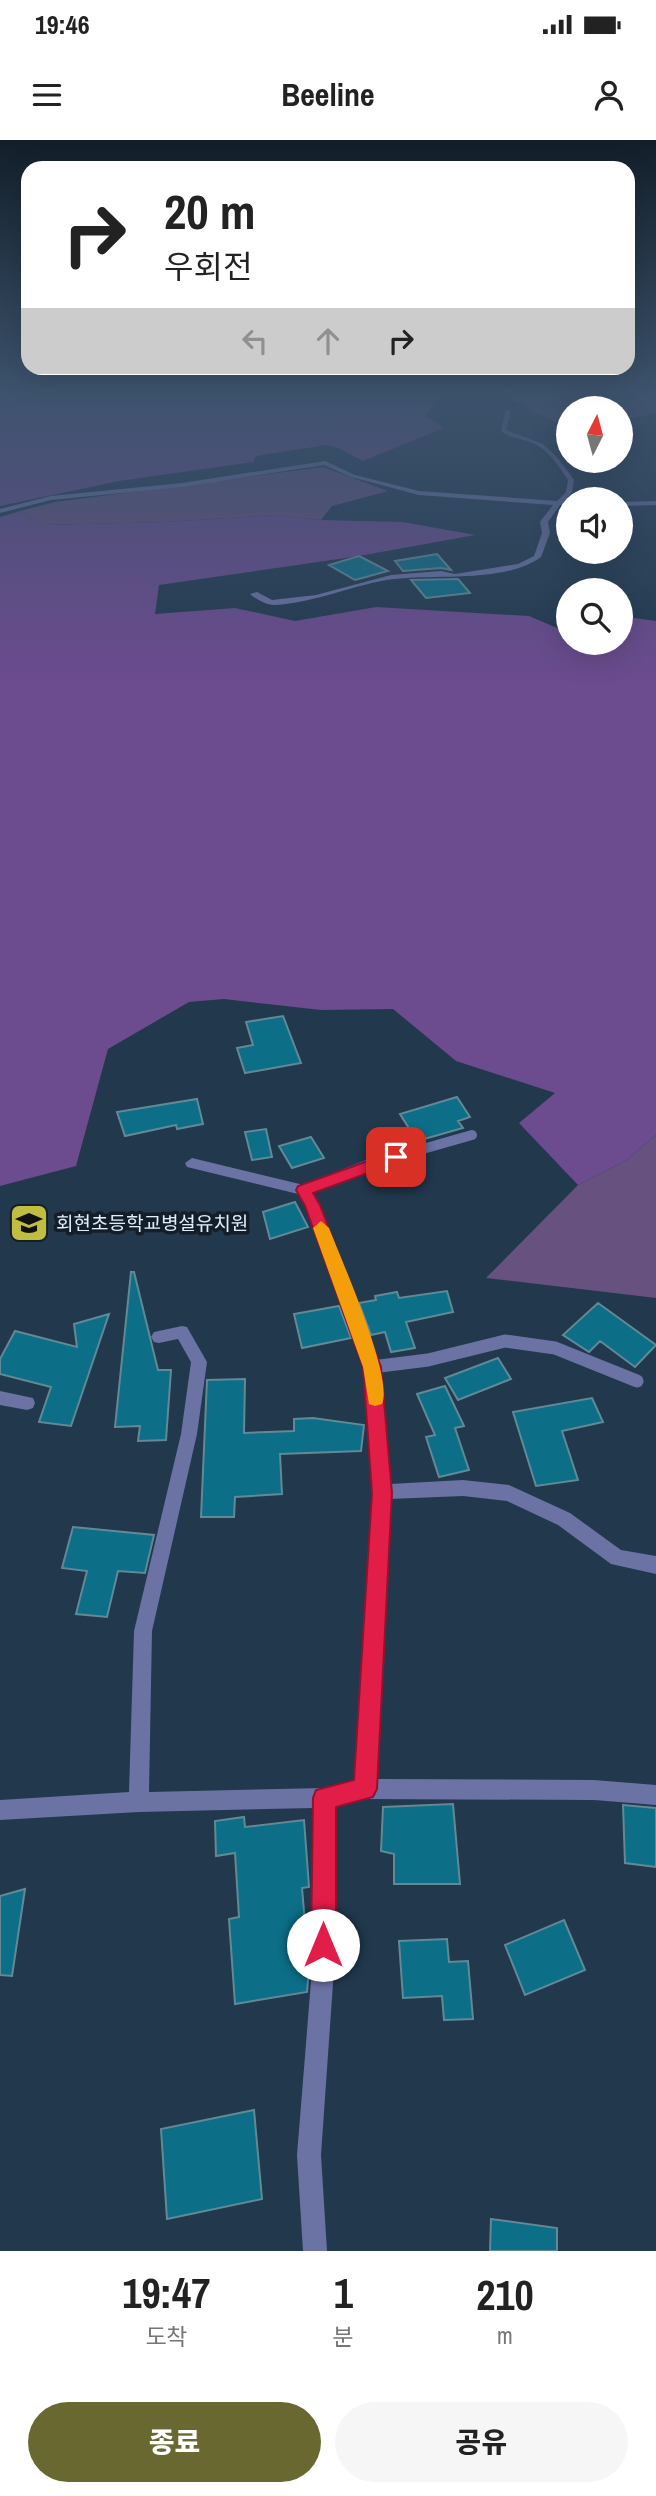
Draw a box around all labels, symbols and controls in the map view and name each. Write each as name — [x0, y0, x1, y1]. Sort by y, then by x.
text: 19:46 — [35, 7, 90, 42]
text: Beeline — [281, 73, 375, 116]
icon: menu — [28, 76, 66, 114]
icon: person — [590, 76, 628, 114]
text: 20 m — [164, 178, 256, 244]
icon: right — [49, 189, 140, 280]
text: 우회전 — [164, 245, 252, 288]
icon: left — [236, 322, 274, 360]
icon: ahead — [309, 322, 347, 360]
icon: right — [382, 322, 420, 360]
north arrow — [556, 396, 634, 472]
map controls — [556, 396, 633, 655]
button: sound — [556, 487, 633, 564]
button: search — [556, 578, 633, 655]
pin — [366, 1127, 426, 1187]
icon: arrive — [377, 1138, 415, 1176]
school or university icon: 회현초등학교병설유치원 — [8, 1202, 50, 1244]
place label: 회현초등학교병설유치원 — [56, 1210, 248, 1236]
position arrow — [286, 1908, 360, 1982]
text: 19:47 — [122, 2265, 210, 2321]
text: 1 — [334, 2265, 353, 2321]
text: 210 — [476, 2267, 534, 2323]
text: m — [497, 2320, 513, 2351]
text: 도착 — [145, 2321, 188, 2352]
text: 분 — [333, 2321, 354, 2352]
button: 종료 — [28, 2402, 321, 2482]
button: 공유 — [335, 2402, 628, 2482]

